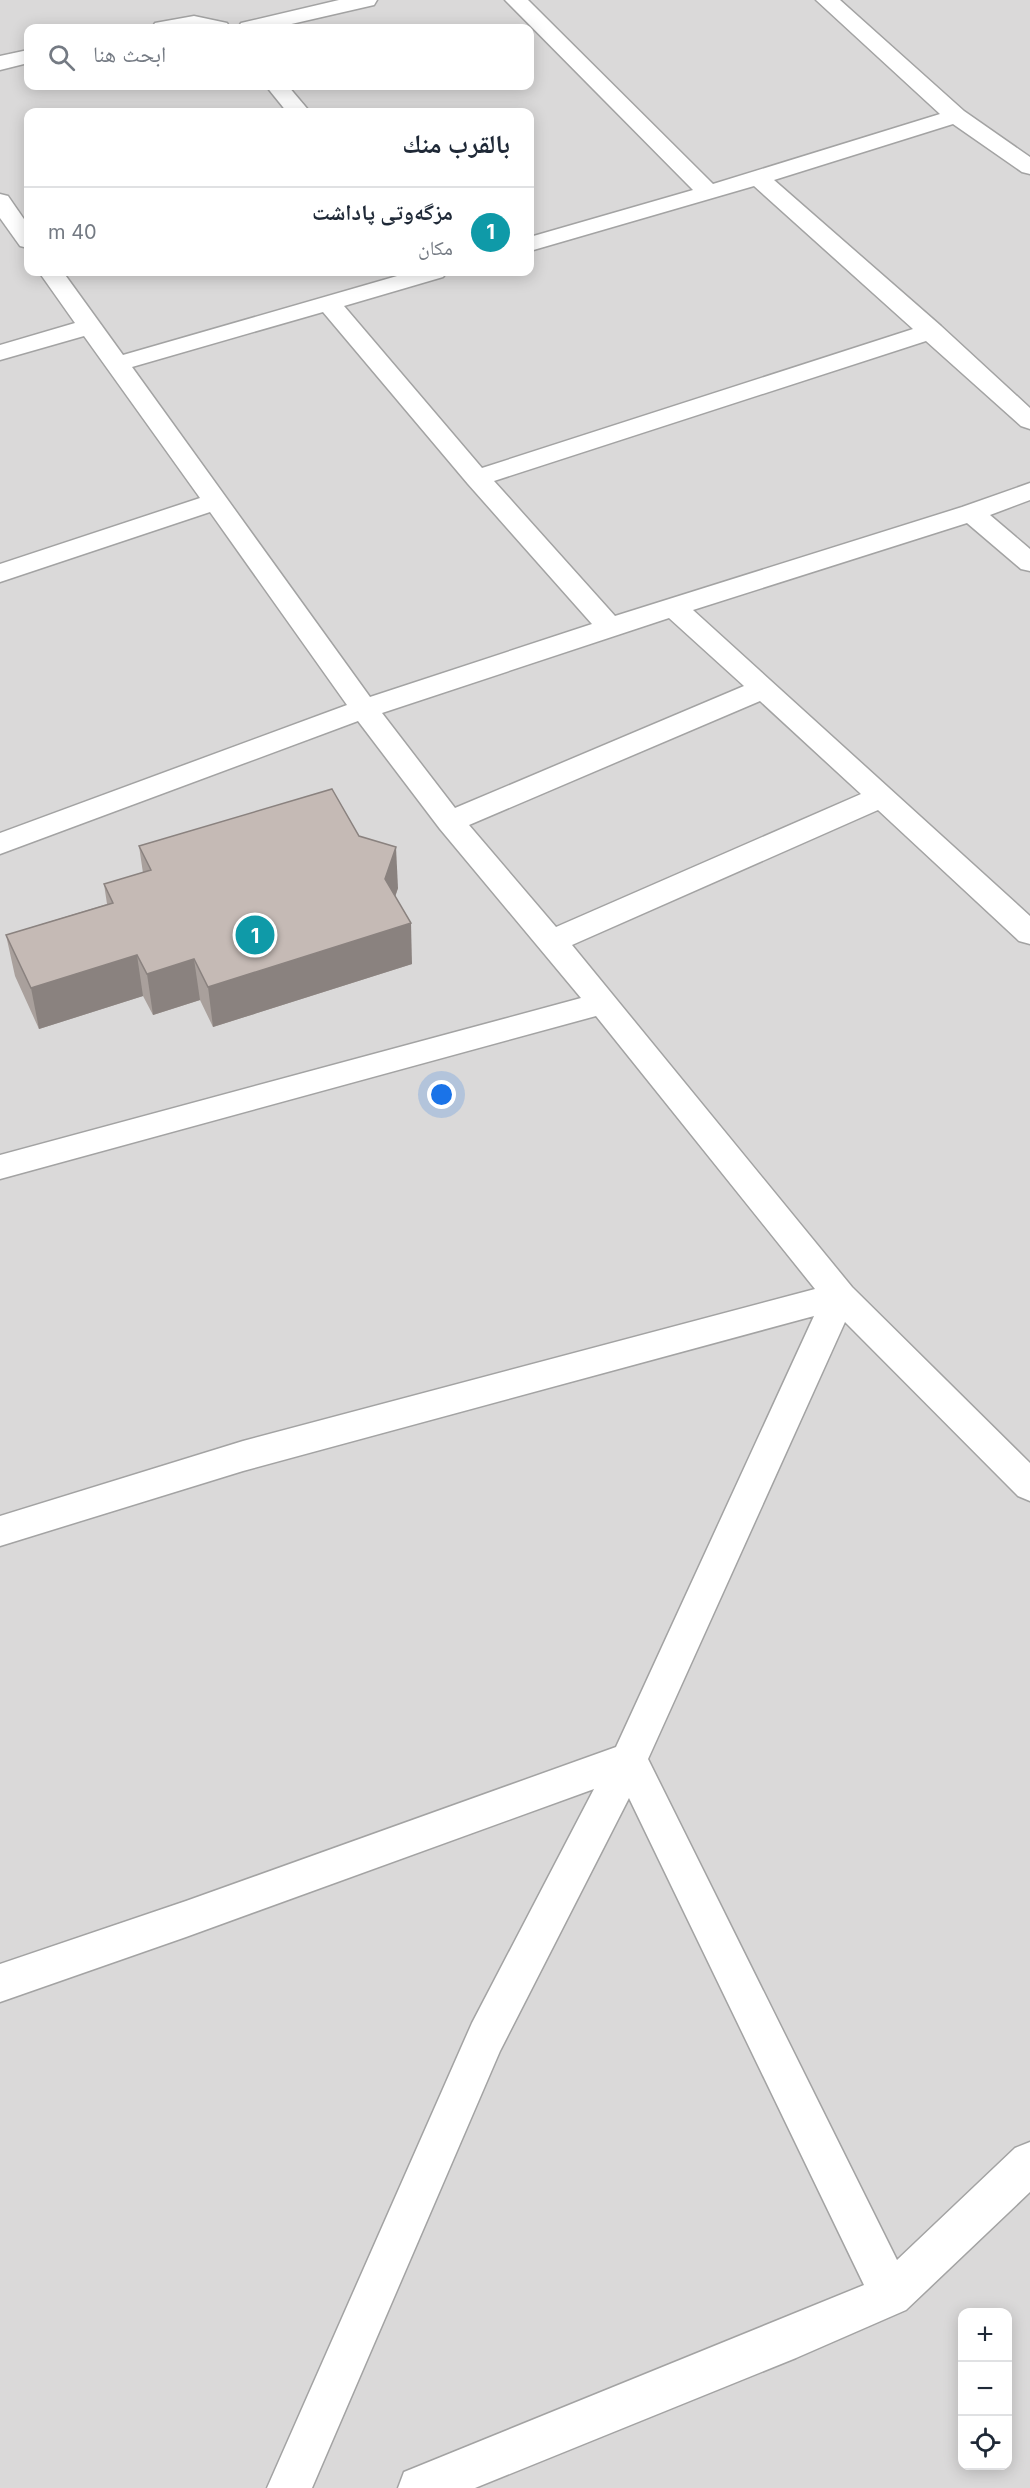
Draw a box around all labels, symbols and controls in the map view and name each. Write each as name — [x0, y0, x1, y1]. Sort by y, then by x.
search box — [24, 24, 534, 90]
icon: search — [45, 41, 78, 74]
text: ابحث هنا — [93, 41, 166, 67]
text: بالقرب منك — [402, 128, 510, 159]
text: مزگەوتی پاداشت — [312, 199, 453, 225]
text: 40 m — [48, 220, 97, 244]
text: 1 — [486, 220, 495, 244]
text: مكان — [418, 236, 453, 260]
pin: 1 — [236, 912, 274, 958]
your location — [427, 1080, 456, 1109]
map controls — [958, 2308, 1012, 2470]
button: + — [958, 2308, 1012, 2362]
button: − — [958, 2362, 1012, 2416]
button: locate — [958, 2416, 1012, 2470]

